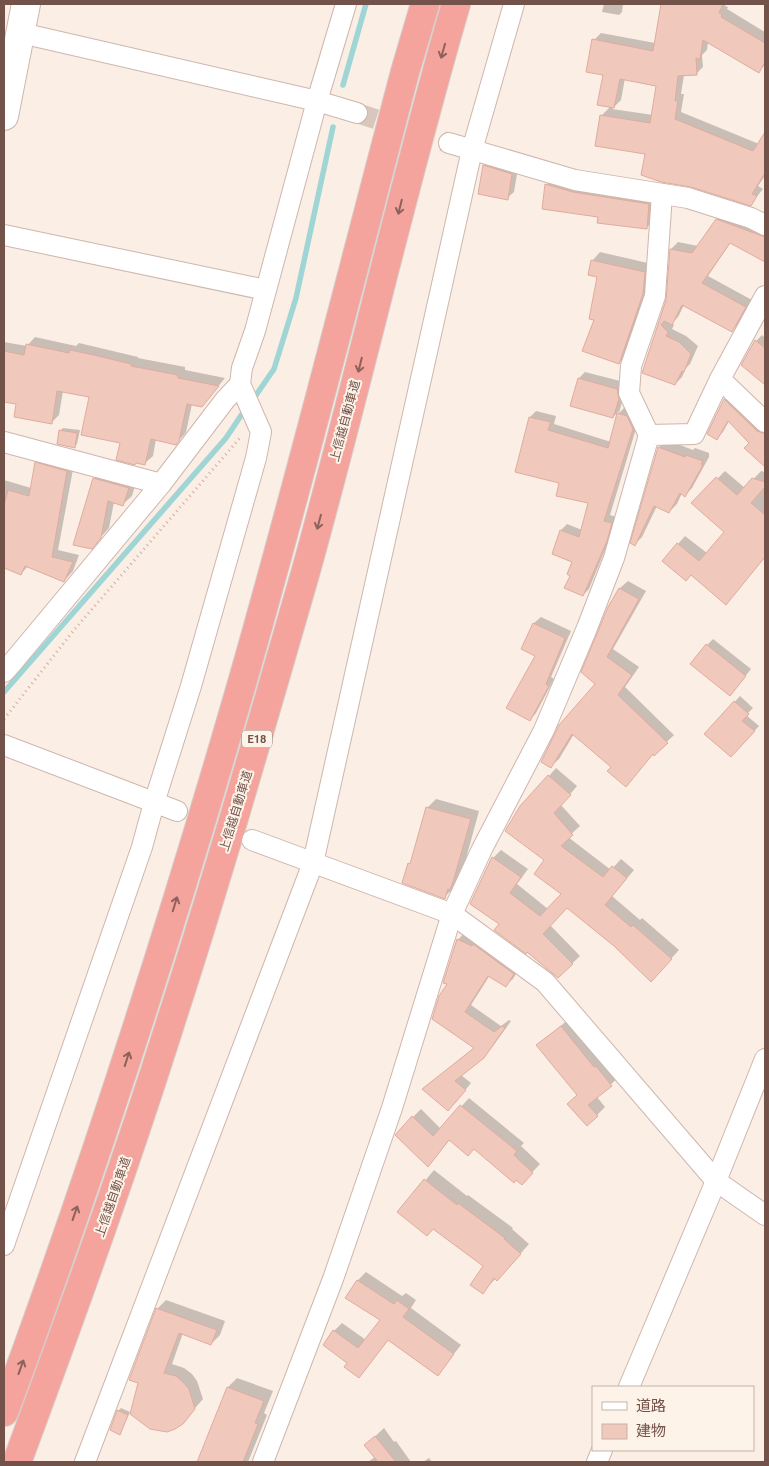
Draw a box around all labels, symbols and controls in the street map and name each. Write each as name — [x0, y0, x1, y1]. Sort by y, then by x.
one-way arrow — [437, 42, 447, 58]
one-way arrow — [395, 199, 404, 215]
one-way arrow — [355, 356, 364, 372]
street label: 上信越自動車道 — [327, 379, 363, 463]
one-way arrow — [313, 513, 323, 529]
road number: E18 — [242, 731, 272, 748]
street label: 上信越自動車道 — [217, 769, 255, 853]
one-way arrow — [171, 897, 181, 913]
one-way arrow — [122, 1052, 132, 1068]
street label: 上信越自動車道 — [93, 1155, 133, 1239]
one-way arrow — [71, 1206, 80, 1222]
one-way arrow — [17, 1359, 26, 1375]
legend — [592, 1386, 754, 1451]
text: 道路 — [636, 1397, 666, 1415]
text: 建物 — [636, 1422, 666, 1440]

